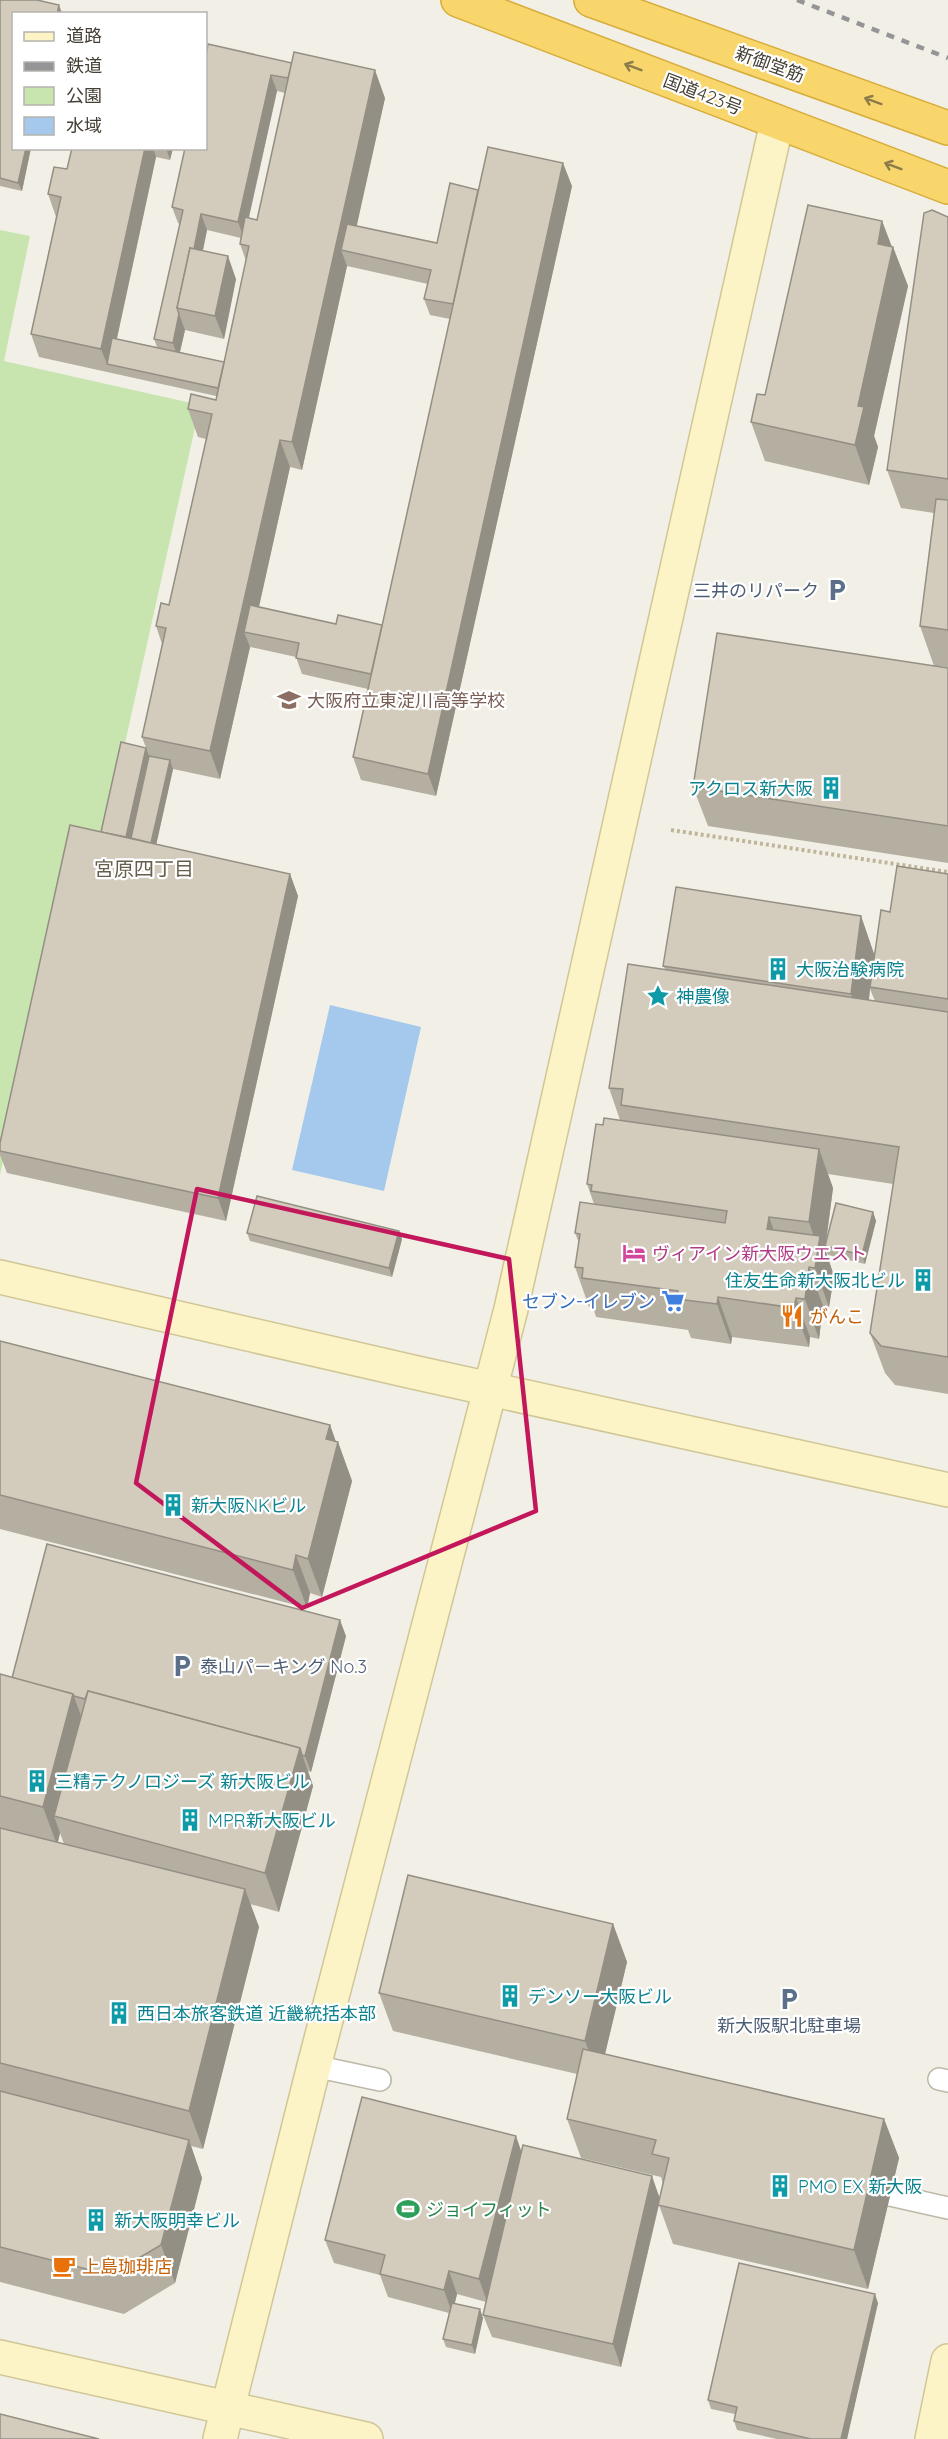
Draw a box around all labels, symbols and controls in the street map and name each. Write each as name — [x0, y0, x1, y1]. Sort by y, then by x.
legend — [12, 12, 207, 150]
text: 道路 — [66, 24, 102, 47]
street label: 新御堂筋 — [732, 41, 808, 87]
text: 鉄道 — [66, 54, 102, 77]
one-way arrow — [624, 61, 642, 72]
street label: 国道423号 — [660, 68, 746, 120]
text: 公園 — [66, 84, 102, 107]
one-way arrow — [864, 95, 883, 106]
text: 水域 — [66, 114, 102, 137]
one-way arrow — [884, 160, 903, 171]
parking icon: 三井のリパーク — [824, 577, 850, 603]
place label: 三井のリパーク — [693, 579, 819, 602]
school or university icon: 大阪府立東淀川高等学校 — [276, 687, 302, 713]
place label: 大阪府立東淀川高等学校 — [307, 689, 505, 712]
building icon: アクロス新大阪 — [818, 775, 844, 801]
place label: アクロス新大阪 — [688, 777, 813, 800]
district label: 宮原四丁目 — [94, 856, 194, 881]
building icon: 大阪治験病院 — [765, 956, 791, 982]
place label: 大阪治験病院 — [796, 958, 904, 981]
place icon: 神農像 — [645, 983, 671, 1009]
place label: 神農像 — [676, 985, 730, 1008]
hotel icon: ヴィアイン新大阪ウエスト — [621, 1240, 647, 1266]
place label: ヴィアイン新大阪ウエスト — [652, 1242, 867, 1265]
building icon: 住友生命新大阪北ビル — [910, 1267, 936, 1293]
place label: 住友生命新大阪北ビル — [725, 1269, 905, 1292]
supermarket icon: セブン-イレブン — [660, 1288, 686, 1314]
place label: セブン-イレブン — [522, 1290, 655, 1313]
restaurant icon: がんこ — [779, 1303, 805, 1329]
place label: がんこ — [810, 1305, 864, 1328]
building icon: 新大阪NKビル — [160, 1492, 186, 1518]
place label: 新大阪NKビル — [191, 1494, 306, 1517]
parking icon: 泰山パ－キング No.3 — [169, 1653, 195, 1679]
place label: 泰山パ－キング No.3 — [200, 1655, 367, 1678]
building icon: 三精テクノロジーズ 新大阪ビル — [24, 1768, 50, 1794]
place label: 三精テクノロジーズ 新大阪ビル — [55, 1770, 310, 1793]
building icon: MPR新大阪ビル — [177, 1807, 203, 1833]
place label: MPR新大阪ビル — [208, 1809, 336, 1832]
building icon: デンソー大阪ビル — [497, 1983, 523, 2009]
place label: デンソー大阪ビル — [528, 1985, 672, 2008]
parking icon: 新大阪駅北駐車場 — [776, 1986, 802, 2012]
building icon: 西日本旅客鉄道 近畿統括本部 — [106, 2000, 132, 2026]
place label: 西日本旅客鉄道 近畿統括本部 — [137, 2002, 376, 2025]
place label: 新大阪駅北駐車場 — [717, 2014, 861, 2037]
building icon: PMO EX 新大阪 — [767, 2173, 793, 2199]
place label: PMO EX 新大阪 — [798, 2175, 922, 2198]
sports icon: ジョイフィット — [395, 2196, 421, 2222]
place label: ジョイフィット — [426, 2198, 552, 2221]
building icon: 新大阪明幸ビル — [83, 2207, 109, 2233]
place label: 新大阪明幸ビル — [114, 2209, 240, 2232]
cafe icon: 上島珈琲店 — [51, 2253, 77, 2279]
place label: 上島珈琲店 — [82, 2255, 172, 2278]

